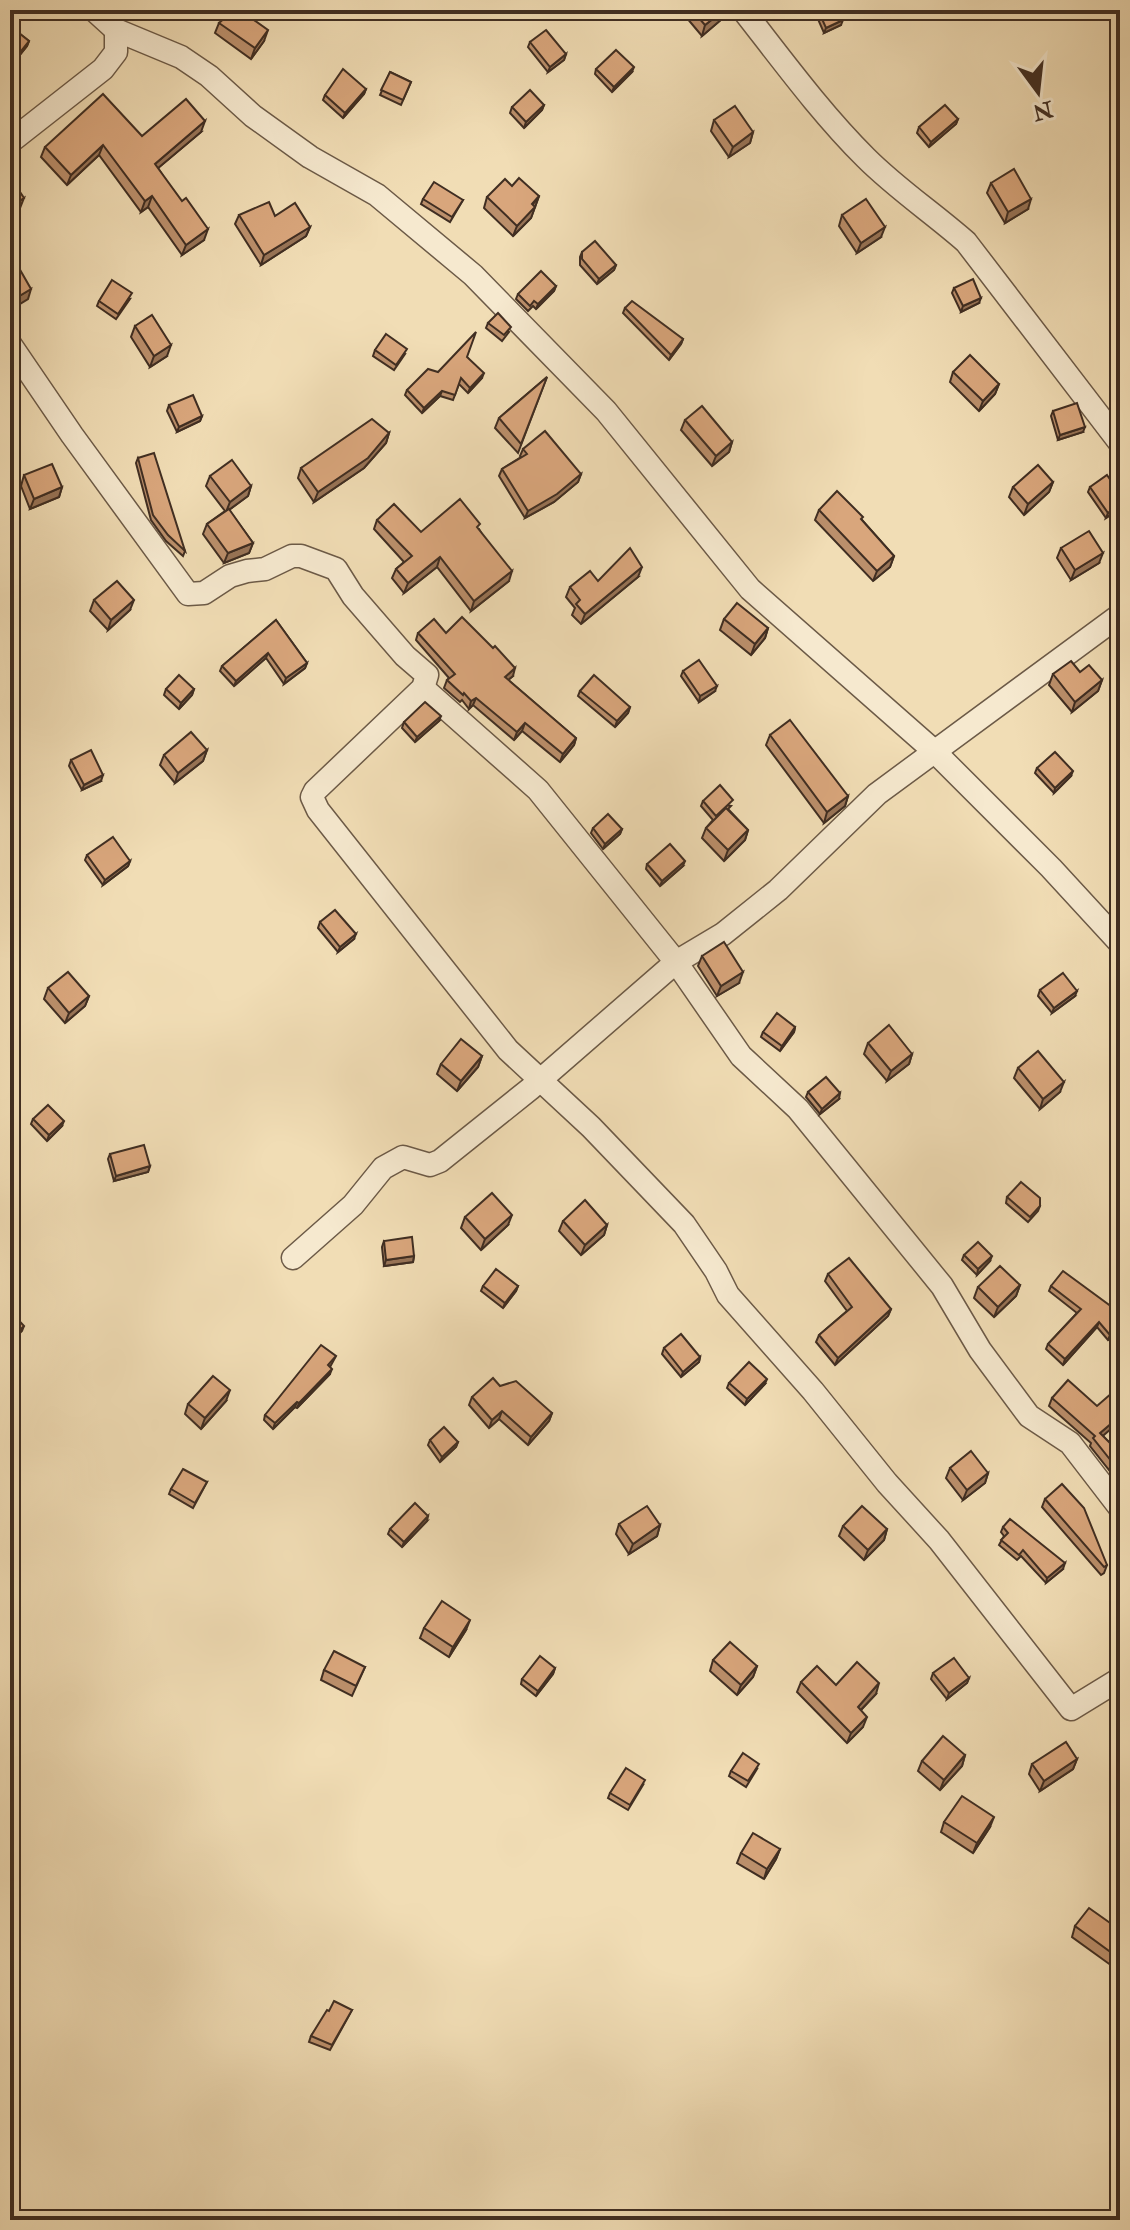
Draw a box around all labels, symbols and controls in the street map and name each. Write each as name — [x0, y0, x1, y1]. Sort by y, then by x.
north arrow — [998, 52, 1078, 132]
text: N — [1029, 94, 1057, 127]

